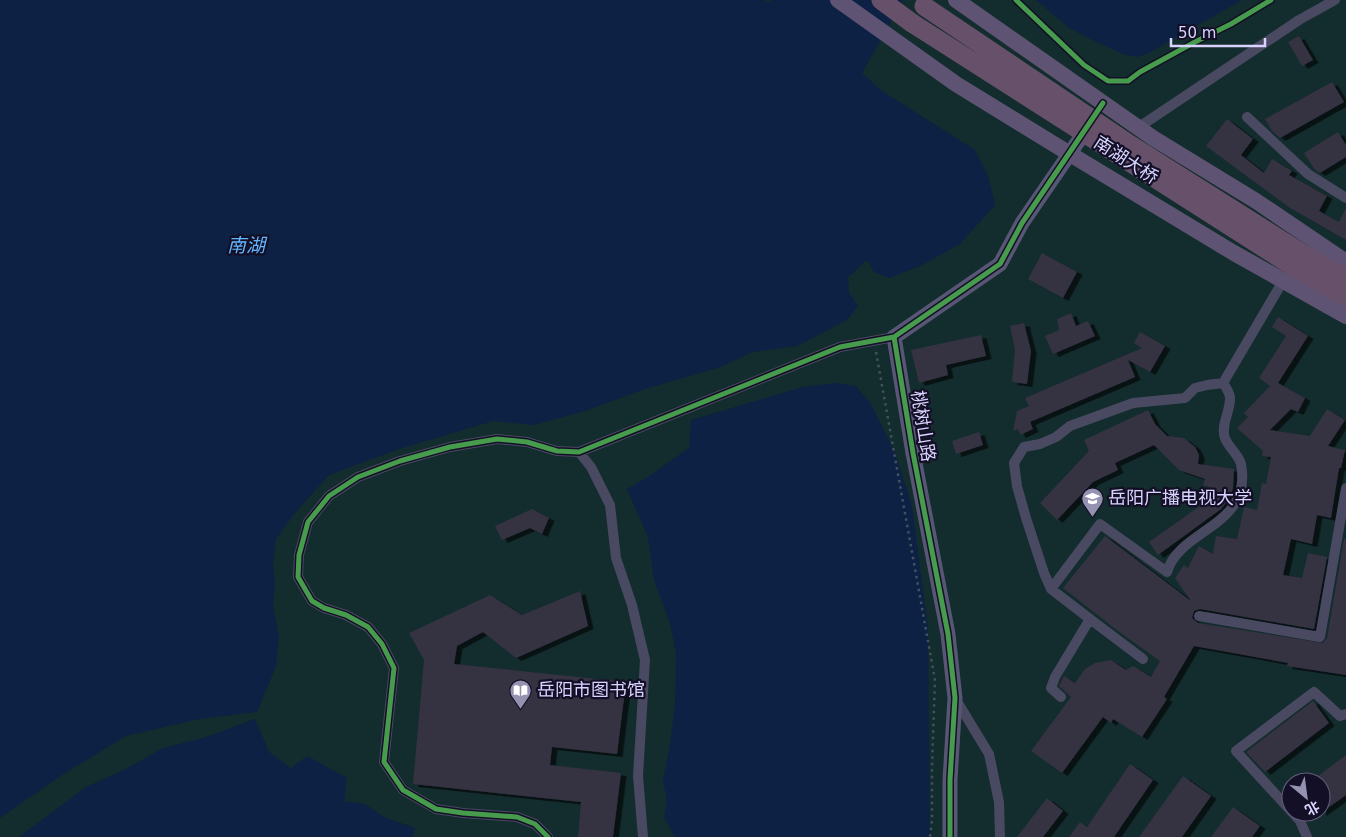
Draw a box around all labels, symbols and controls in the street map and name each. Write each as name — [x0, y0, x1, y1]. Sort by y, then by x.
scale bar — [1171, 15, 1265, 47]
text: 50 m — [1178, 24, 1216, 42]
street label: 南湖大桥 — [1090, 131, 1162, 188]
water label: 南湖 — [227, 234, 268, 256]
street label: 桃树山路 — [907, 389, 939, 463]
school or university icon: 岳阳广播电视大学 — [1080, 486, 1104, 517]
place label: 岳阳广播电视大学 — [1108, 487, 1252, 508]
library icon: 岳阳市图书馆 — [509, 678, 533, 709]
place label: 岳阳市图书馆 — [537, 679, 645, 700]
north arrow — [1281, 772, 1331, 822]
text: 北 — [1302, 798, 1322, 819]

